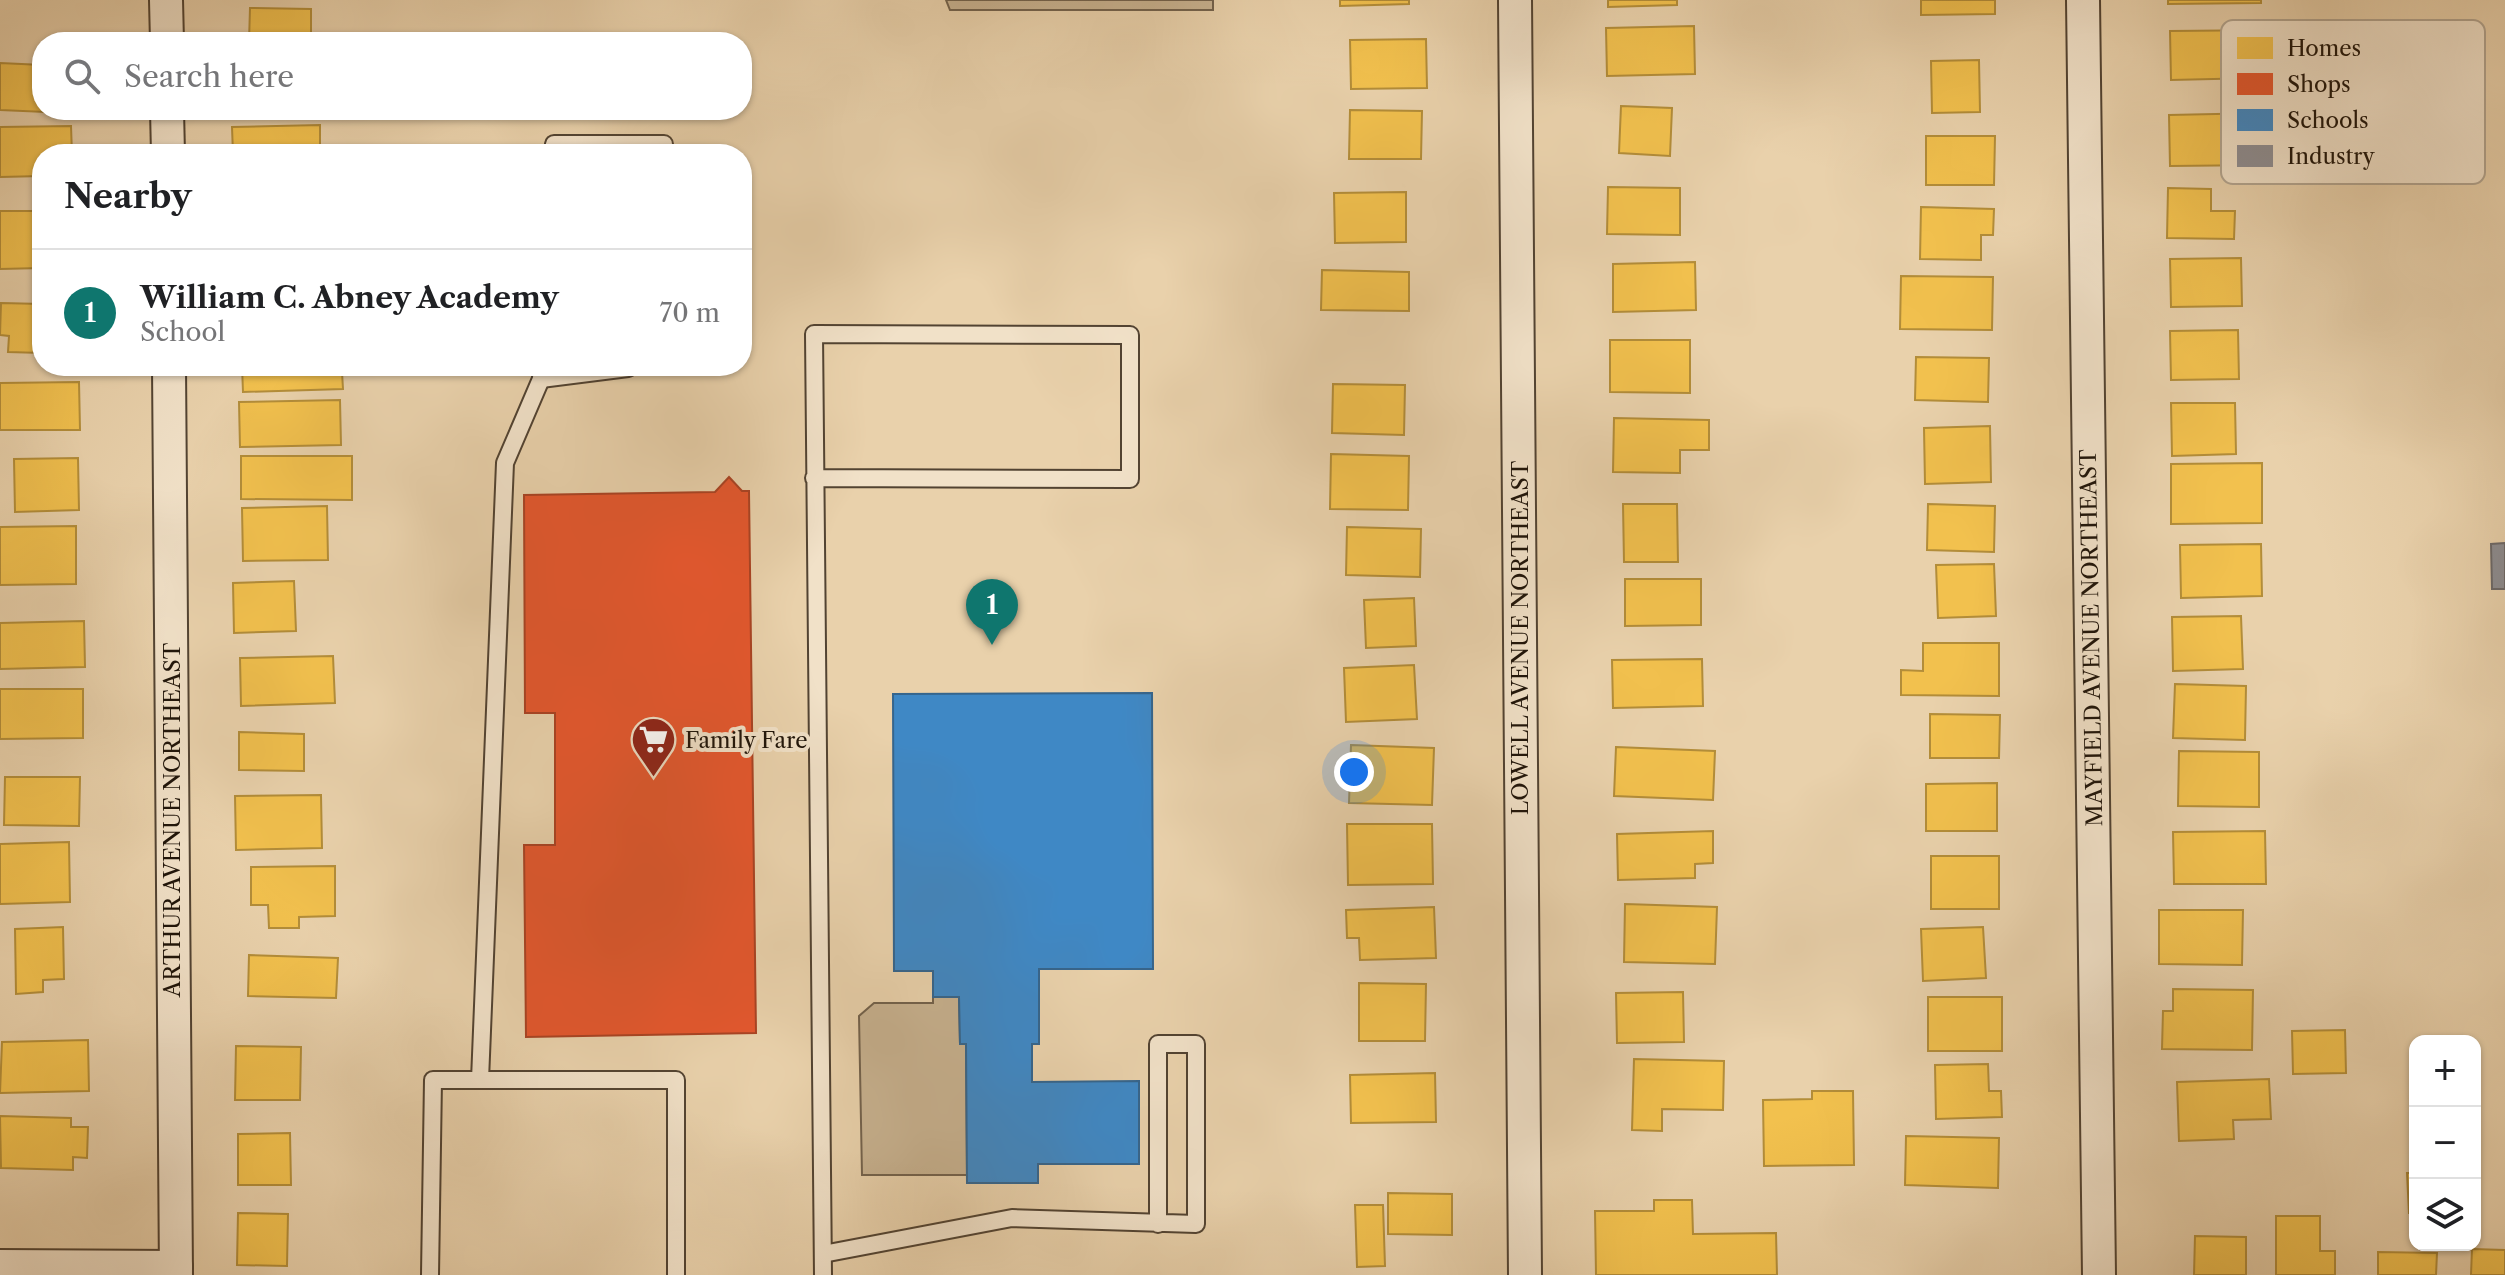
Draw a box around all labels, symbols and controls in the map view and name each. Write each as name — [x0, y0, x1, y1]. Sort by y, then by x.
legend — [2221, 20, 2485, 184]
search box — [32, 32, 752, 120]
text: Homes — [2287, 35, 2361, 62]
icon: search — [60, 54, 104, 98]
text: Search here — [124, 58, 294, 95]
text: Shops — [2287, 71, 2351, 98]
text: Schools — [2287, 107, 2369, 134]
text: Industry — [2287, 143, 2375, 170]
text: Nearby — [64, 175, 192, 217]
text: William C. Abney Academy — [140, 279, 559, 316]
text: 1 — [84, 297, 96, 329]
text: 70 m — [660, 297, 720, 329]
text: School — [140, 316, 225, 348]
street label: MAYFIELD AVENUE NORTHEAST — [2075, 449, 2108, 827]
street label: LOWELL AVENUE NORTHEAST — [1507, 460, 1534, 815]
pin: 1 — [966, 579, 1018, 645]
street label: ARTHUR AVENUE NORTHEAST — [159, 642, 186, 998]
supermarket icon: Family Fare — [630, 716, 678, 779]
place label: Family Fare — [685, 727, 807, 754]
your location — [1334, 752, 1374, 792]
map controls — [2409, 1035, 2481, 1251]
button: + — [2409, 1035, 2481, 1107]
button: − — [2409, 1107, 2481, 1179]
button: layers — [2409, 1179, 2481, 1251]

